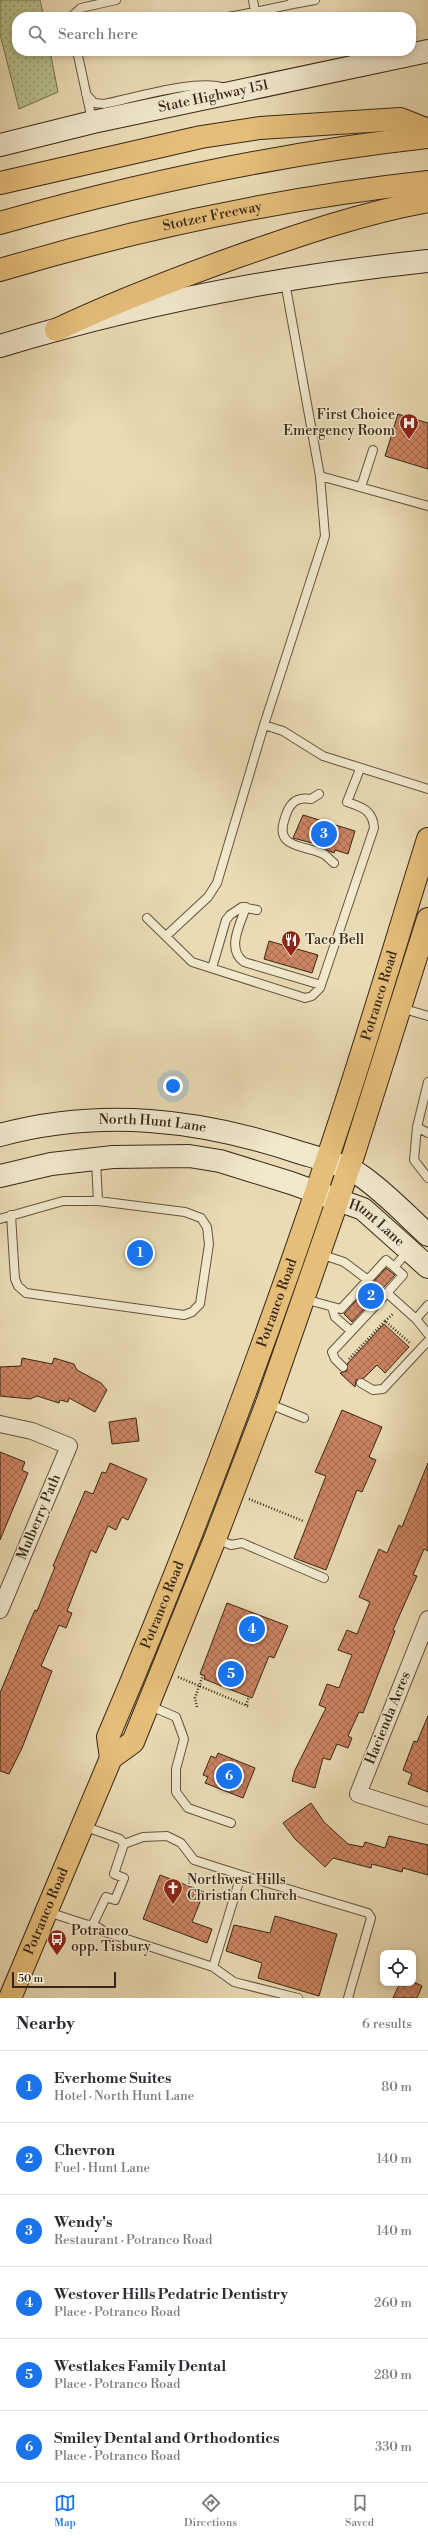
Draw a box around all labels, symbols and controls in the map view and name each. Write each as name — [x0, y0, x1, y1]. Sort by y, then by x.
search box — [12, 12, 416, 56]
icon: search — [26, 23, 48, 45]
text: Search here — [58, 25, 138, 44]
street label: State Highway 151 — [156, 76, 271, 117]
street label: Stotzer Freeway — [161, 198, 264, 236]
place label: First Choice Emergency Room — [283, 406, 395, 440]
hospital icon: First Choice Emergency Room — [398, 412, 420, 440]
pin: 3 — [311, 819, 337, 849]
restaurant icon: Taco Bell — [280, 929, 302, 957]
place label: Taco Bell — [305, 931, 364, 949]
street label: Potranco Road — [357, 949, 402, 1043]
your location — [163, 1076, 183, 1096]
street label: North Hunt Lane — [98, 1111, 208, 1137]
street label: Hunt Lane — [346, 1196, 408, 1251]
pin: 1 — [127, 1238, 153, 1268]
street label: Potranco Road — [253, 1256, 301, 1350]
pin: 2 — [358, 1281, 384, 1311]
street label: Mulberry Path — [13, 1471, 65, 1563]
street label: Potranco Road — [137, 1559, 188, 1652]
pin: 4 — [239, 1614, 265, 1644]
pin: 5 — [218, 1659, 244, 1689]
street label: Hacienda Acres — [361, 1669, 415, 1767]
pin: 6 — [216, 1761, 242, 1791]
street label: Potranco Road — [20, 1865, 73, 1958]
place label: Northwest Hills Christian Church — [187, 1871, 298, 1905]
church icon: Northwest Hills Christian Church — [162, 1877, 184, 1905]
place label: Potranco opp. Tisbury — [71, 1922, 151, 1956]
bus stop icon: Potranco opp. Tisbury — [46, 1928, 68, 1956]
map controls — [380, 1950, 416, 1986]
button: locate — [380, 1950, 416, 1986]
scale bar — [12, 1970, 116, 1989]
text: 50 m — [18, 1972, 43, 1986]
text: Nearby — [16, 2013, 75, 2035]
text: 6 results — [362, 2016, 412, 2032]
text: Everhome Suites — [54, 2069, 172, 2088]
text: 1 — [26, 2079, 32, 2095]
text: 80 m — [381, 2079, 412, 2095]
text: Hotel · North Hunt Lane — [54, 2088, 194, 2104]
text: Chevron — [54, 2141, 115, 2160]
text: 2 — [25, 2151, 33, 2167]
text: 140 m — [376, 2151, 412, 2167]
text: Fuel · Hunt Lane — [54, 2160, 150, 2176]
text: Wendy's — [54, 2213, 112, 2232]
text: 3 — [25, 2223, 33, 2239]
text: 140 m — [376, 2223, 412, 2239]
text: Restaurant · Potranco Road — [54, 2232, 212, 2248]
text: Westover Hills Pedatric Dentistry — [54, 2285, 288, 2304]
text: 4 — [25, 2295, 33, 2311]
text: 260 m — [374, 2295, 412, 2311]
text: Place · Potranco Road — [54, 2304, 180, 2320]
text: Westlakes Family Dental — [54, 2357, 226, 2376]
text: 5 — [25, 2367, 33, 2383]
text: 280 m — [374, 2367, 412, 2383]
text: Place · Potranco Road — [54, 2376, 180, 2392]
text: Smiley Dental and Orthodontics — [54, 2429, 279, 2448]
text: 6 — [25, 2439, 33, 2455]
text: 330 m — [375, 2439, 412, 2455]
text: Place · Potranco Road — [54, 2448, 180, 2464]
tab: Map — [54, 2492, 76, 2530]
tab: Directions — [184, 2492, 237, 2530]
tab: Saved — [345, 2492, 374, 2530]

